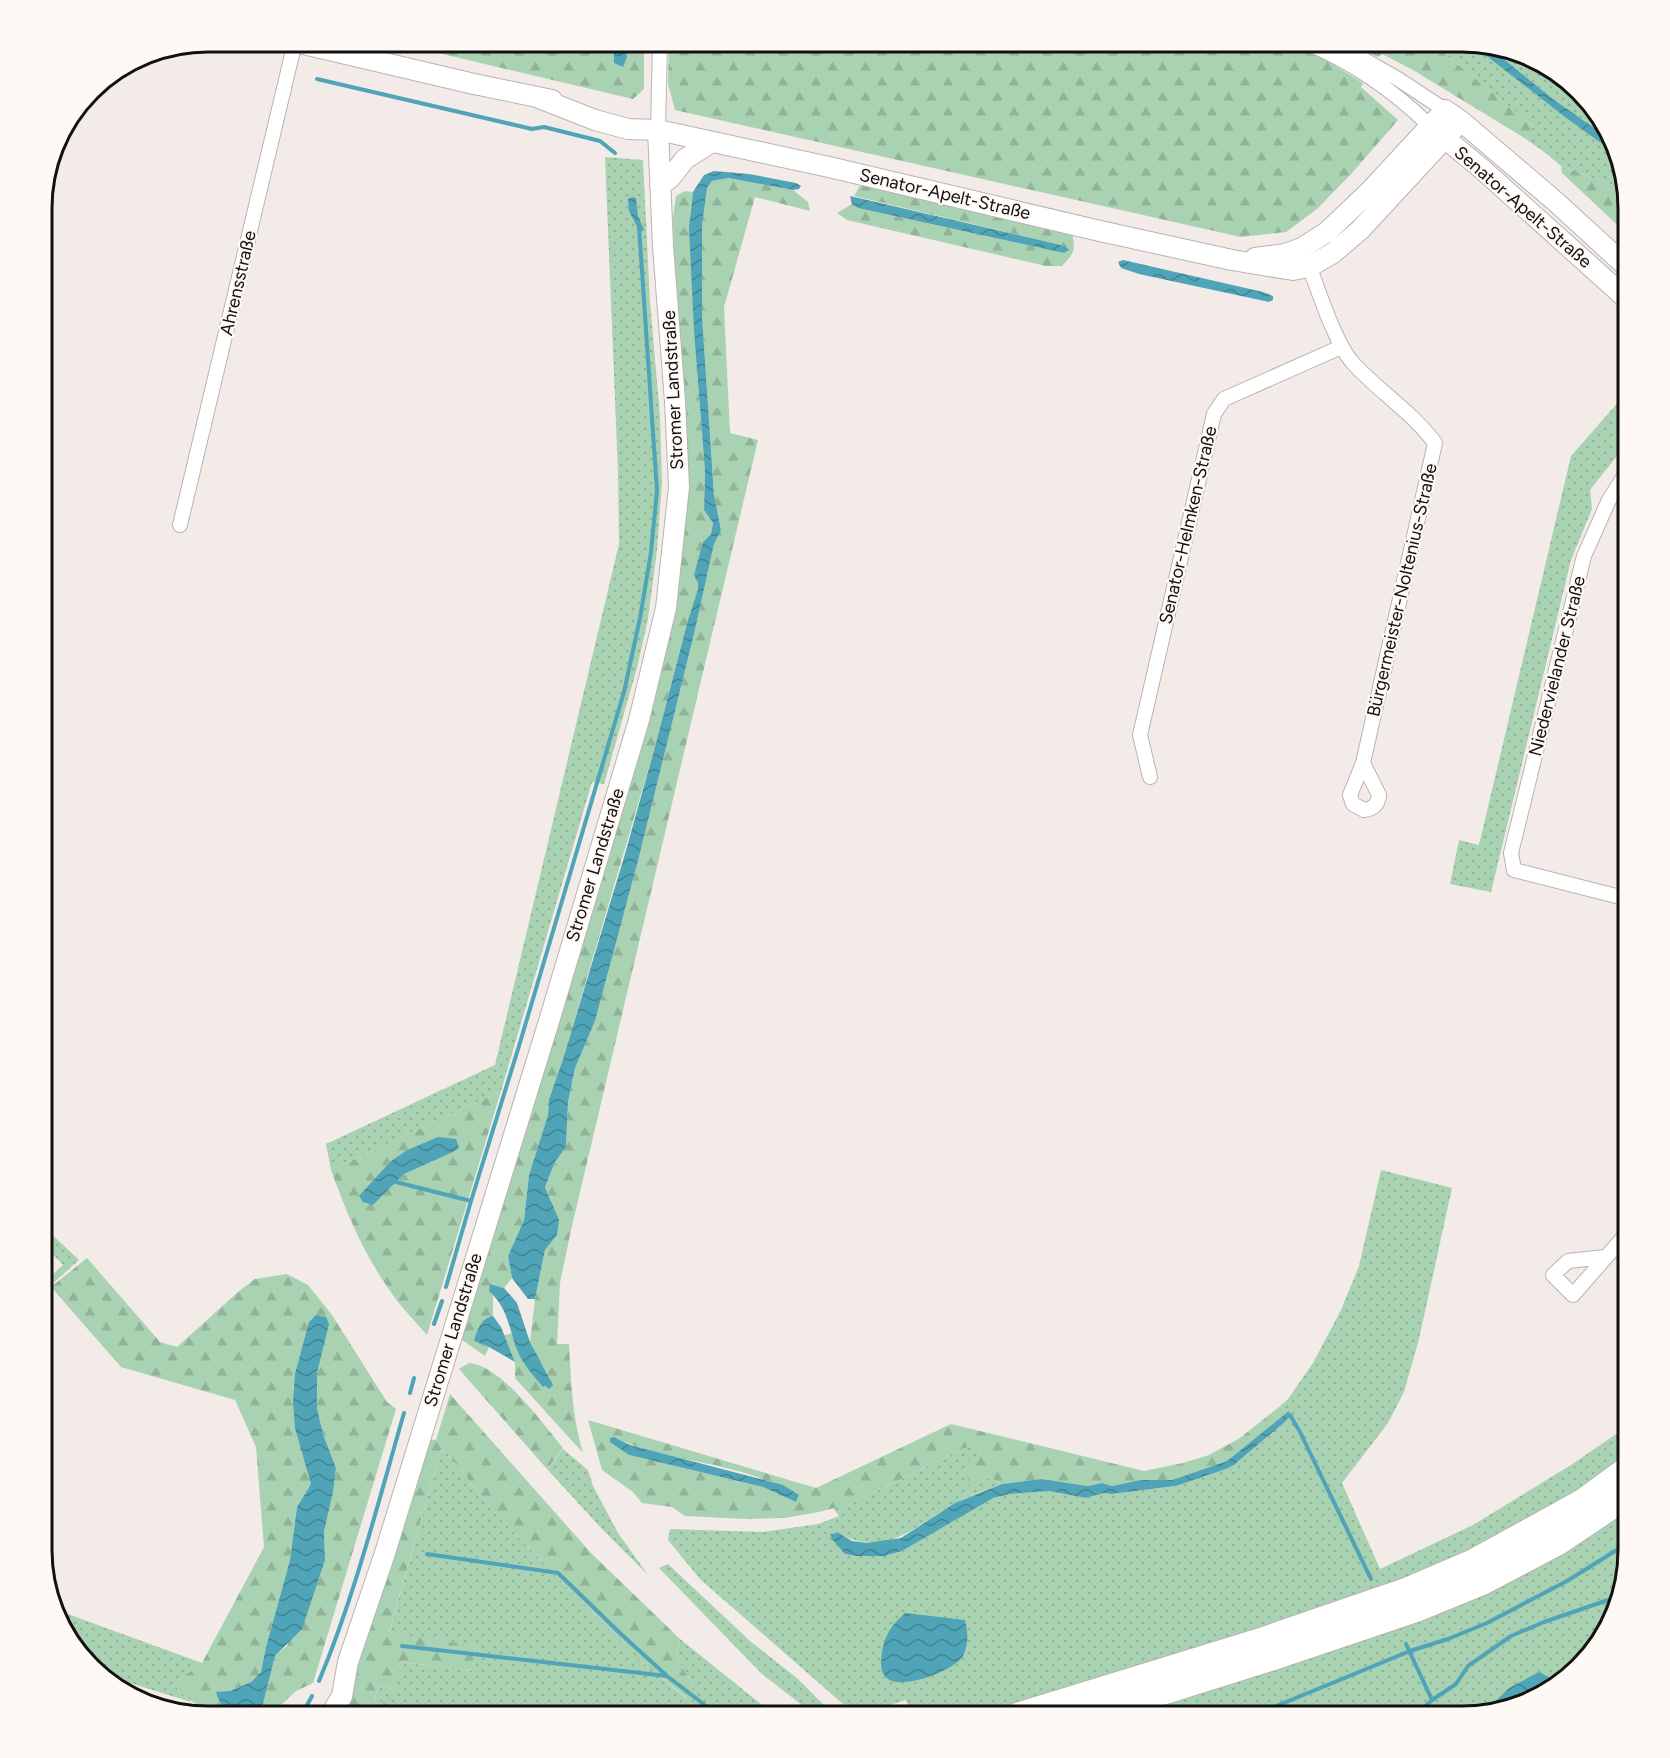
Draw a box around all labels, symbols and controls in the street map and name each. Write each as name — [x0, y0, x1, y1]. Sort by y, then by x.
street label: Senator-Apelt-Straße — [1450, 141, 1596, 273]
street label: Senator-Apelt-Straße — [857, 164, 1033, 224]
street label: Ahrensstraße — [215, 228, 261, 338]
street label: Stromer Landstraße — [658, 310, 688, 470]
street label: Senator-Helmken-Straße — [1155, 424, 1222, 626]
street label: Bürgermeister-Noltenius-Straße — [1362, 461, 1442, 719]
street label: Niedervielander Straße — [1524, 573, 1590, 758]
street label: Stromer Landstraße — [561, 785, 629, 945]
street label: Stromer Landstraße — [419, 1250, 487, 1410]

